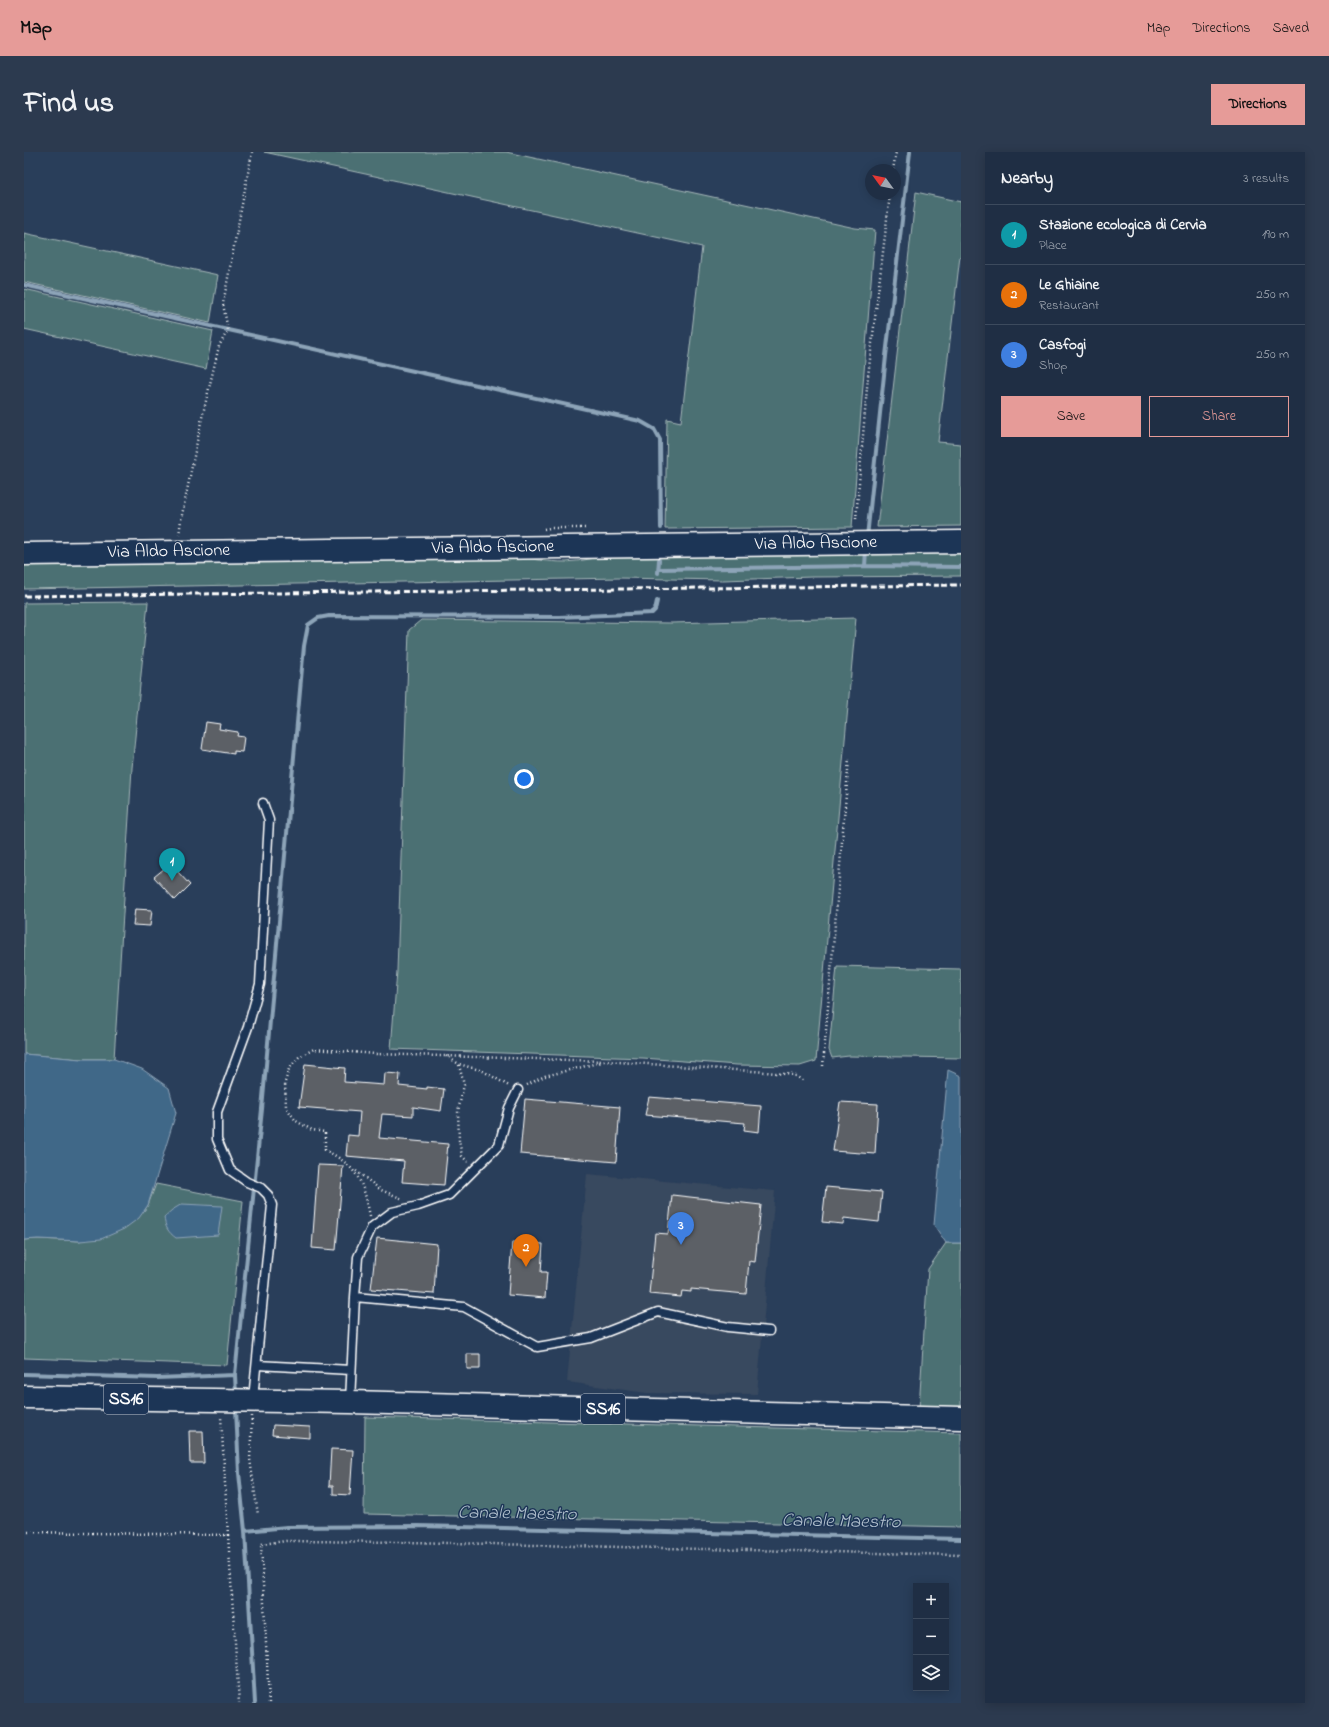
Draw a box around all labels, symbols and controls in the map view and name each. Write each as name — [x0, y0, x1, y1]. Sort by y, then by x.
text: Map — [20, 15, 52, 42]
text: Map — [1147, 18, 1170, 39]
text: Directions — [1192, 18, 1250, 39]
text: Saved — [1272, 18, 1309, 39]
text: Find us — [24, 84, 114, 125]
button: Directions — [1211, 84, 1305, 125]
north arrow — [865, 164, 901, 200]
text: Nearby — [1001, 166, 1053, 191]
text: 3 results — [1243, 169, 1289, 188]
text: Stazione ecologica di Cervia — [1039, 214, 1207, 236]
text: 1 — [1012, 225, 1016, 244]
text: 190 m — [1262, 225, 1289, 244]
text: Place — [1039, 236, 1067, 255]
text: Le Ghiaine — [1039, 274, 1099, 296]
text: 2 — [1011, 285, 1017, 304]
text: 250 m — [1256, 285, 1289, 304]
text: Restaurant — [1039, 296, 1099, 315]
text: Casfogi — [1039, 334, 1086, 356]
text: 3 — [1011, 345, 1017, 364]
text: 250 m — [1256, 345, 1289, 364]
text: Shop — [1039, 356, 1067, 375]
button: Save — [1001, 396, 1141, 437]
button: Share — [1149, 396, 1289, 437]
street label: Via Aldo Ascione — [753, 530, 878, 558]
street label: Via Aldo Ascione — [430, 534, 555, 562]
street label: Via Aldo Ascione — [106, 538, 231, 566]
your location — [514, 769, 534, 789]
pin: 1 — [159, 848, 185, 881]
pin: 3 — [668, 1212, 694, 1245]
pin: 2 — [513, 1234, 539, 1267]
road number: SS16 — [104, 1384, 148, 1414]
road number: SS16 — [581, 1394, 625, 1424]
water label: Canale Maestro — [457, 1499, 578, 1529]
water label: Canale Maestro — [781, 1507, 902, 1537]
map controls — [913, 1583, 949, 1691]
button: + — [913, 1583, 949, 1619]
button: − — [913, 1619, 949, 1655]
button: layers — [913, 1655, 949, 1691]

